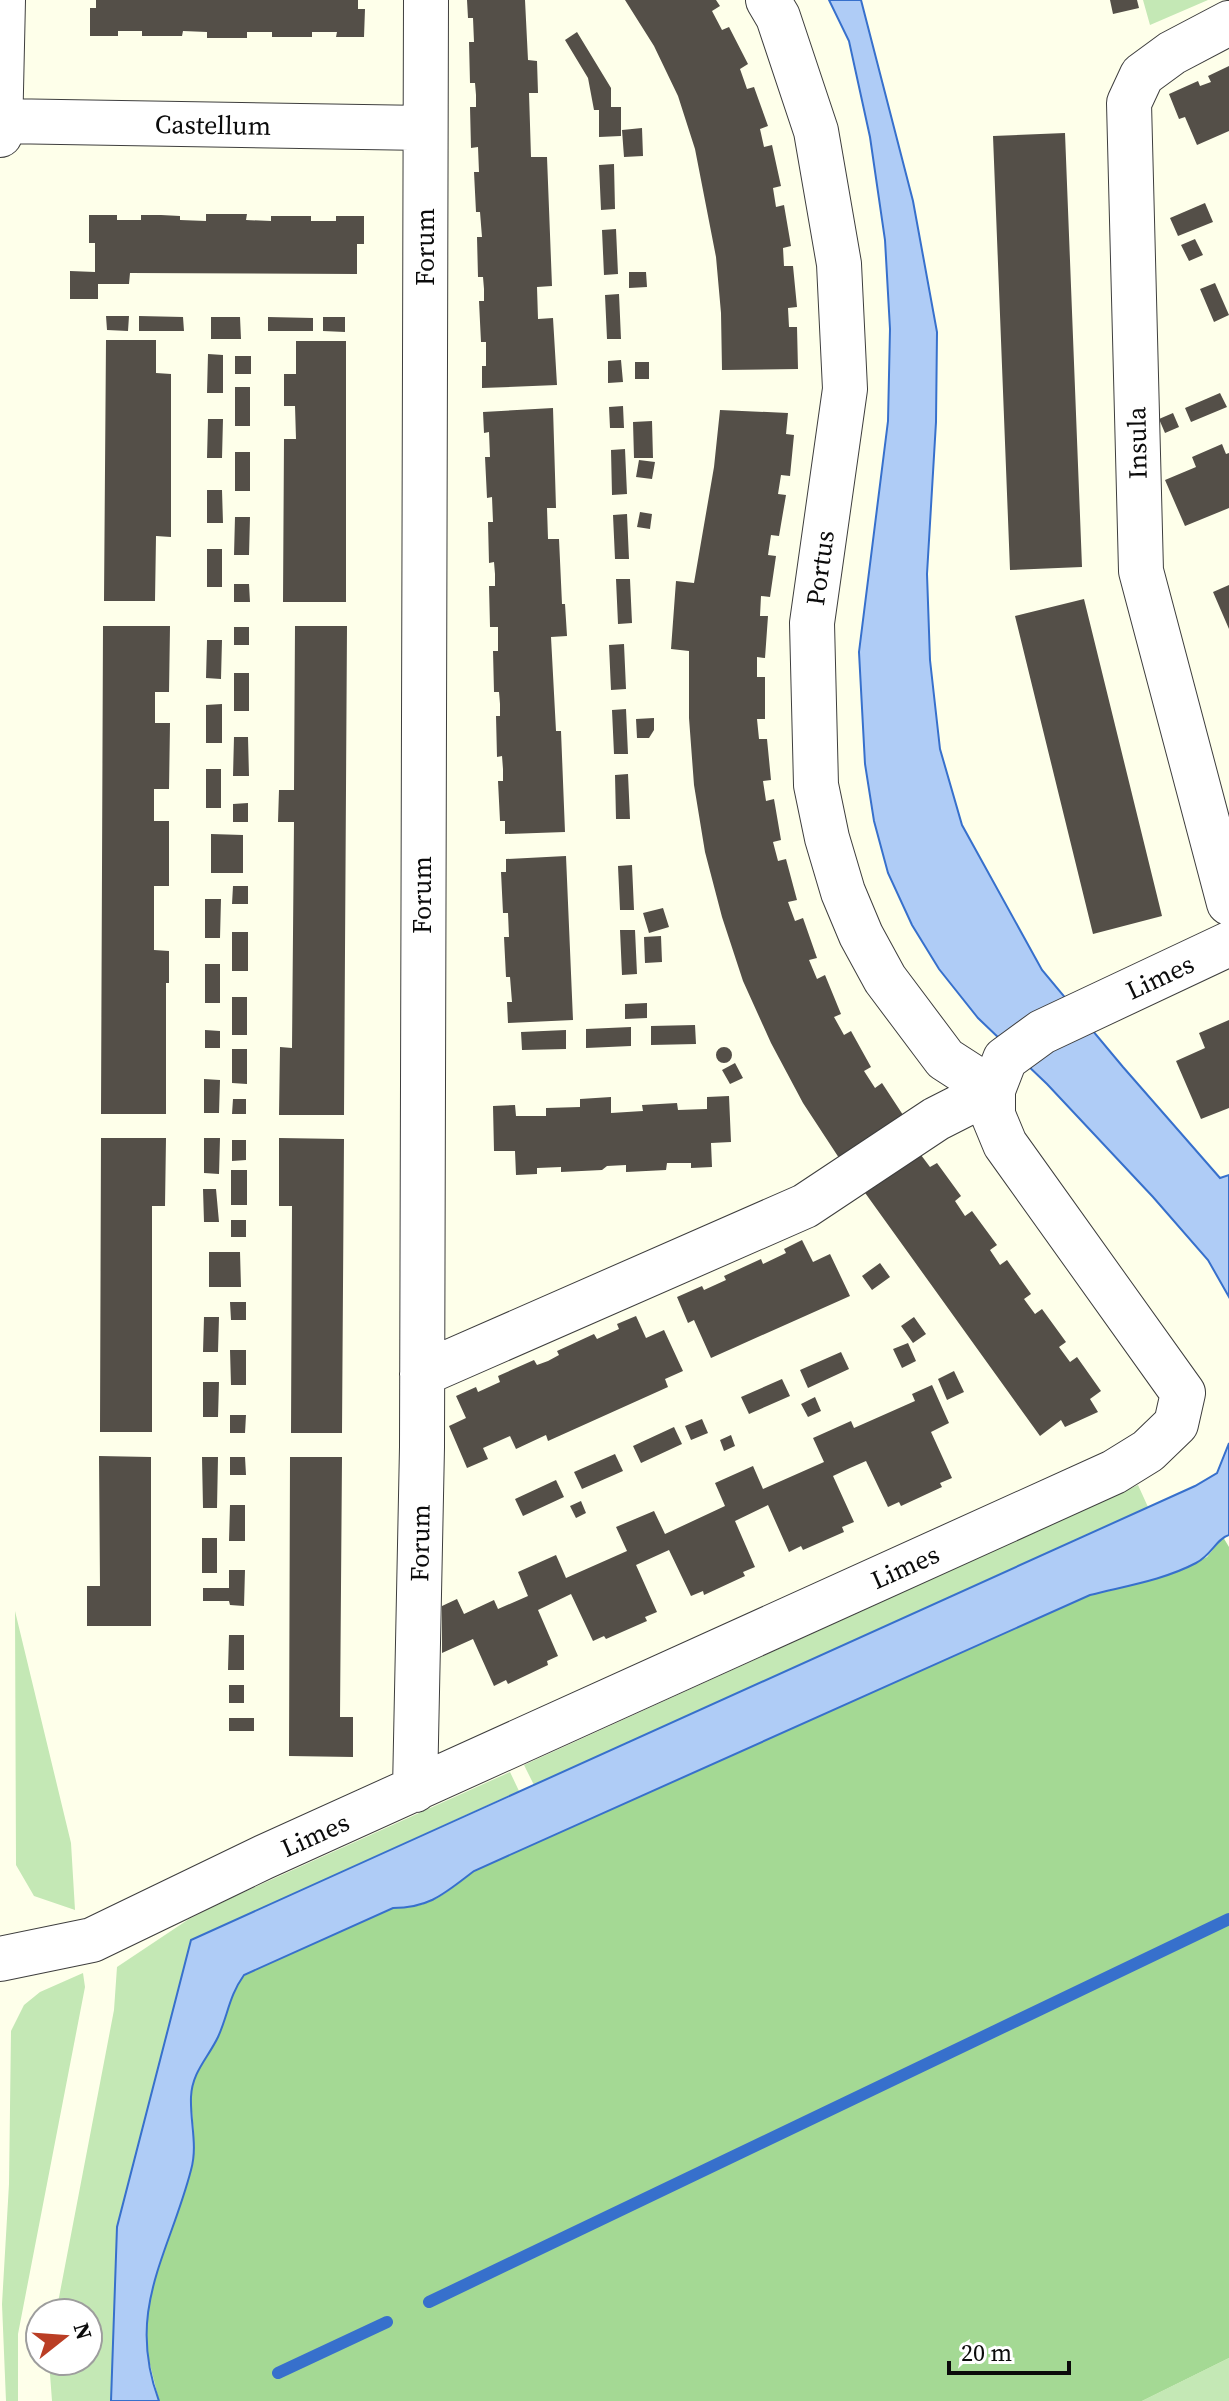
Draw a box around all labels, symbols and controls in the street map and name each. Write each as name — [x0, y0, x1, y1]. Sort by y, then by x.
street label: Castellum — [155, 106, 271, 144]
street label: Forum — [407, 208, 443, 286]
street label: Insula — [1118, 406, 1156, 480]
street label: Portus — [797, 528, 843, 608]
street label: Forum — [404, 856, 440, 934]
street label: Limes — [1120, 946, 1200, 1008]
street label: Forum — [401, 1504, 439, 1582]
street label: Limes — [865, 1536, 945, 1598]
street label: Limes — [275, 1804, 355, 1866]
north arrow — [24, 2297, 104, 2377]
text: N — [66, 2319, 100, 2343]
scale bar — [949, 2325, 1069, 2375]
text: 20 m — [961, 2336, 1012, 2369]

